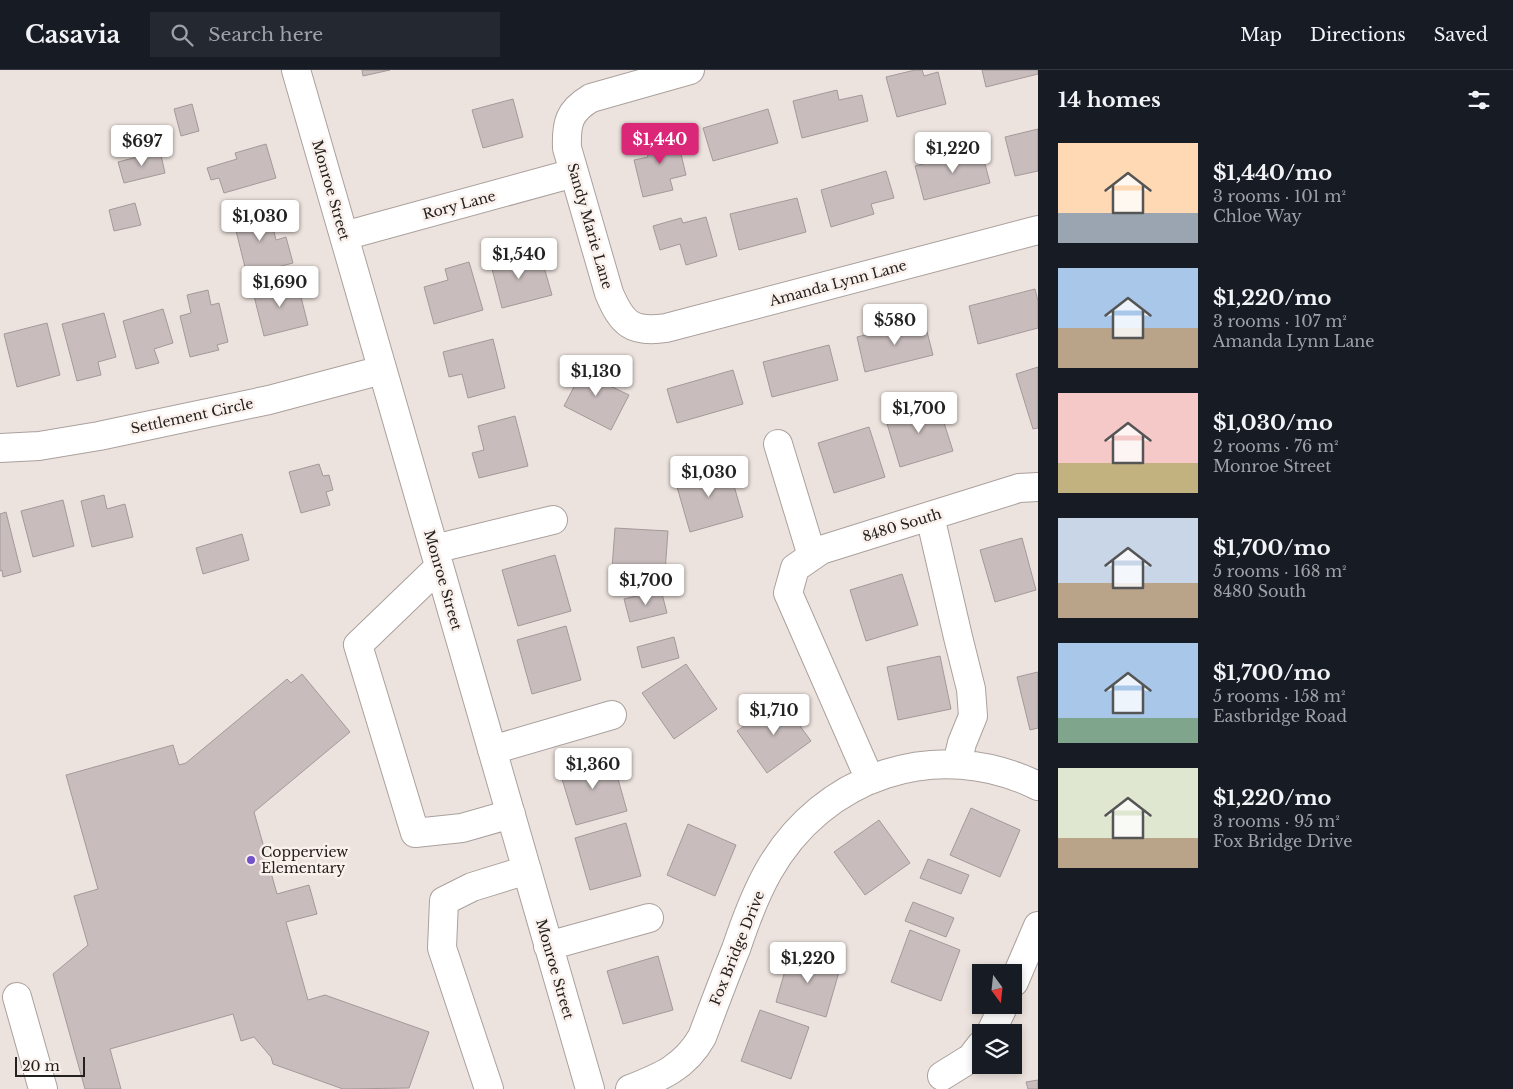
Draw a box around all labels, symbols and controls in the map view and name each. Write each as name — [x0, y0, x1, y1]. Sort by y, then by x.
search box — [150, 12, 500, 57]
text: Casavia — [25, 20, 120, 49]
icon: search — [168, 21, 196, 49]
text: Search here — [208, 23, 323, 46]
text: Map — [1240, 24, 1282, 46]
text: Directions — [1310, 24, 1406, 46]
text: Saved — [1434, 24, 1488, 46]
icon: filters — [1465, 86, 1493, 114]
text: 14 homes — [1058, 87, 1161, 113]
pin: $1,440 — [619, 122, 701, 165]
pin: $697 — [112, 124, 172, 167]
text: $1,440 — [633, 129, 687, 149]
text: $697 — [122, 131, 162, 151]
pin: $1,220 — [912, 132, 994, 174]
street label: Monroe Street — [308, 138, 354, 243]
text: $1,220 — [926, 138, 980, 158]
text: $1,440/mo — [1213, 160, 1332, 186]
street label: Sandy Marie Lane — [563, 161, 617, 291]
icon: home — [1098, 163, 1158, 223]
text: 3 rooms · 101 m² — [1213, 186, 1346, 206]
street label: Rory Lane — [421, 187, 497, 223]
pin: $1,030 — [219, 200, 301, 242]
text: $1,030 — [232, 206, 288, 226]
text: Chloe Way — [1213, 206, 1302, 226]
pin: $1,540 — [478, 238, 560, 280]
text: $1,540 — [492, 244, 546, 264]
street label: Amanda Lynn Lane — [766, 256, 909, 310]
pin: $1,690 — [239, 266, 321, 308]
text: $1,690 — [253, 272, 307, 292]
text: $1,220/mo — [1213, 285, 1331, 311]
icon: home — [1098, 288, 1158, 348]
pin: $580 — [865, 304, 925, 346]
text: $580 — [874, 310, 916, 330]
text: 3 rooms · 107 m² — [1213, 311, 1347, 331]
text: Amanda Lynn Lane — [1213, 331, 1374, 351]
pin: $1,130 — [555, 354, 637, 397]
text: $1,130 — [571, 361, 621, 381]
pin: $1,700 — [878, 392, 960, 434]
street label: Settlement Circle — [129, 394, 255, 438]
text: $1,700 — [892, 398, 946, 418]
text: $1,030/mo — [1213, 410, 1333, 436]
icon: home — [1098, 413, 1158, 473]
text: 2 rooms · 76 m² — [1213, 436, 1339, 456]
pin: $1,030 — [668, 456, 750, 498]
text: Monroe Street — [1213, 456, 1331, 476]
text: $1,030 — [681, 462, 737, 482]
street label: 8480 South — [860, 504, 944, 546]
street label: Monroe Street — [420, 528, 466, 633]
text: $1,700/mo — [1213, 535, 1331, 561]
icon: home — [1098, 538, 1158, 598]
text: 5 rooms · 168 m² — [1213, 561, 1347, 581]
pin: $1,700 — [605, 564, 687, 606]
text: $1,700 — [619, 570, 673, 590]
text: 8480 South — [1213, 581, 1306, 601]
text: $1,700/mo — [1213, 660, 1331, 686]
icon: home — [1098, 663, 1158, 723]
text: 5 rooms · 158 m² — [1213, 686, 1345, 706]
pin: $1,710 — [733, 694, 815, 736]
text: $1,710 — [750, 700, 798, 720]
text: Eastbridge Road — [1213, 706, 1347, 726]
pin: $1,360 — [552, 748, 634, 790]
text: $1,360 — [566, 754, 620, 774]
text: $1,220/mo — [1213, 785, 1331, 811]
icon: home — [1098, 788, 1158, 848]
text: 3 rooms · 95 m² — [1213, 811, 1340, 831]
text: Fox Bridge Drive — [1213, 831, 1352, 851]
place label: Copperview Elementary — [261, 843, 348, 877]
marker: Copperview Elementary — [245, 854, 257, 866]
street label: Fox Bridge Drive — [706, 888, 768, 1008]
street label: Monroe Street — [532, 917, 578, 1022]
pin: $1,220 — [767, 942, 849, 984]
text: $1,220 — [781, 948, 835, 968]
north arrow — [972, 964, 1022, 1014]
map controls — [972, 964, 1022, 1074]
button: layers — [972, 1024, 1022, 1074]
scale bar — [15, 1054, 85, 1077]
text: 20 m — [22, 1057, 60, 1075]

